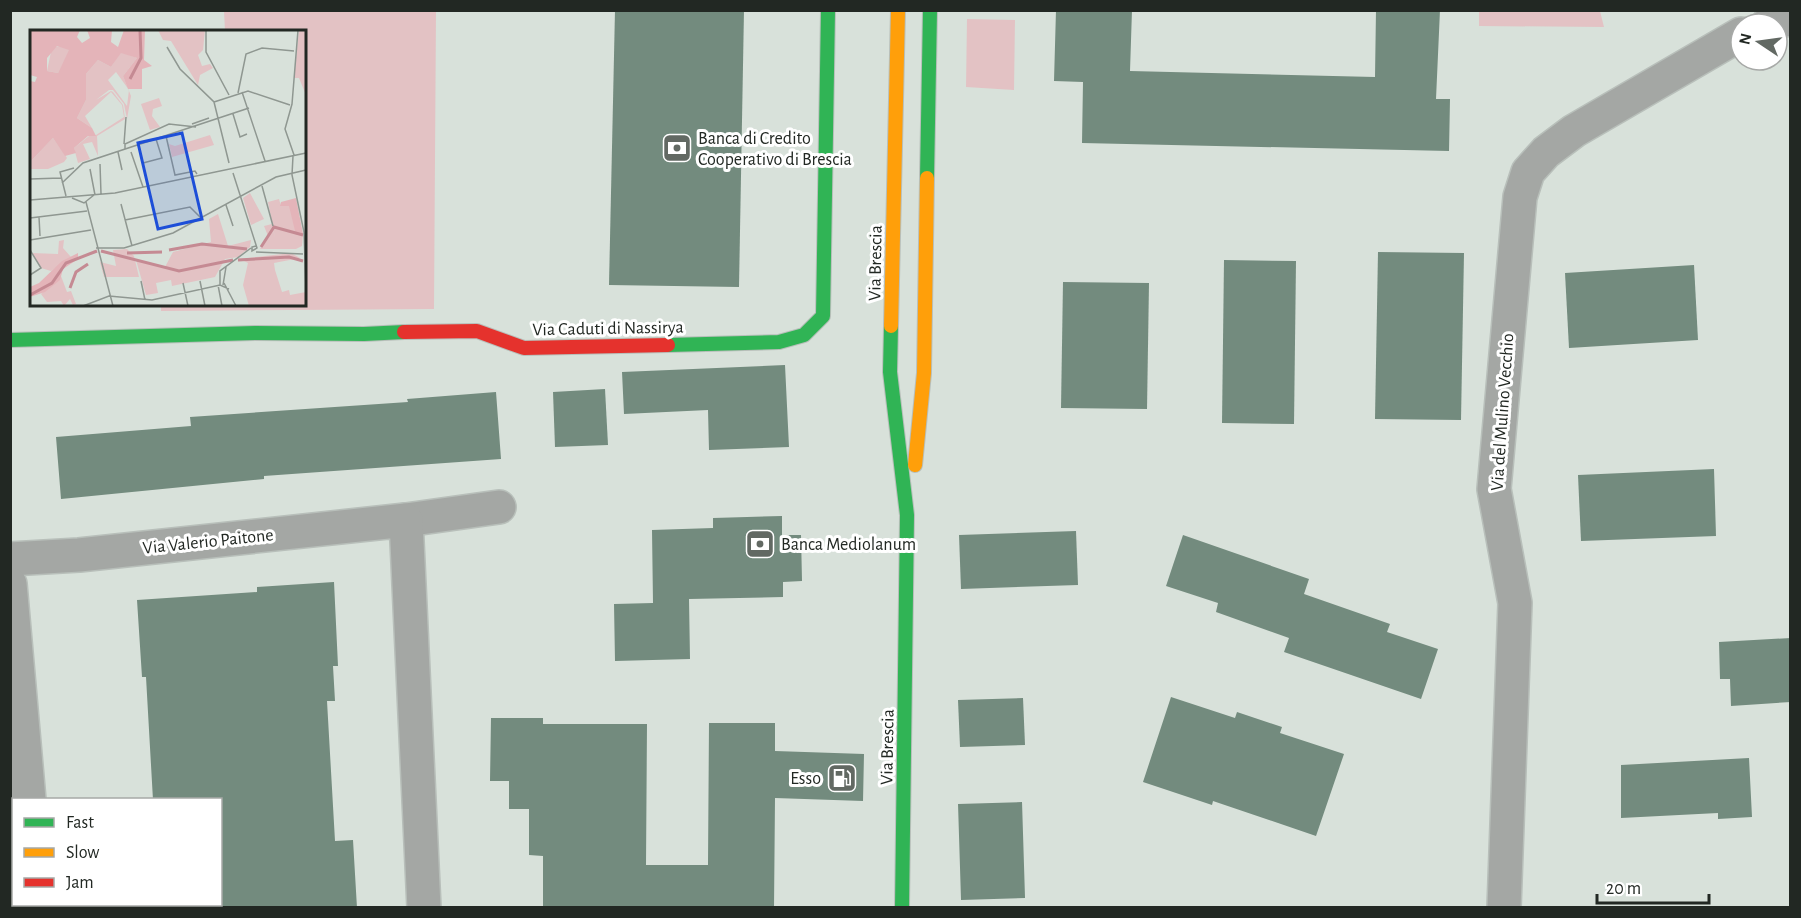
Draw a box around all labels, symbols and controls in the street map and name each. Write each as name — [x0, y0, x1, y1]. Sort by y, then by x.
north arrow — [1729, 12, 1789, 72]
inset map — [30, 30, 306, 306]
text: N — [1736, 32, 1754, 46]
place label: Banca di Credito Cooperativo di Brescia — [698, 130, 852, 169]
bank icon: Banca di Credito Cooperativo di Brescia — [661, 132, 693, 164]
street label: Via Brescia — [866, 225, 886, 301]
street label: Via Caduti di Nassirya — [532, 319, 684, 339]
street label: Via del Mulino Vecchio — [1489, 333, 1517, 491]
street label: Via Valerio Paitone — [142, 526, 274, 558]
bank icon: Banca Mediolanum — [744, 528, 776, 560]
place label: Banca Mediolanum — [781, 536, 916, 554]
street label: Via Brescia — [878, 709, 898, 785]
fuel station icon: Esso — [826, 762, 858, 794]
place label: Esso — [790, 770, 821, 788]
legend — [12, 798, 222, 906]
text: Fast — [66, 814, 94, 832]
text: Slow — [66, 844, 99, 862]
scale bar — [1597, 867, 1710, 905]
text: Jam — [66, 874, 94, 892]
text: 20 m — [1606, 880, 1641, 898]

